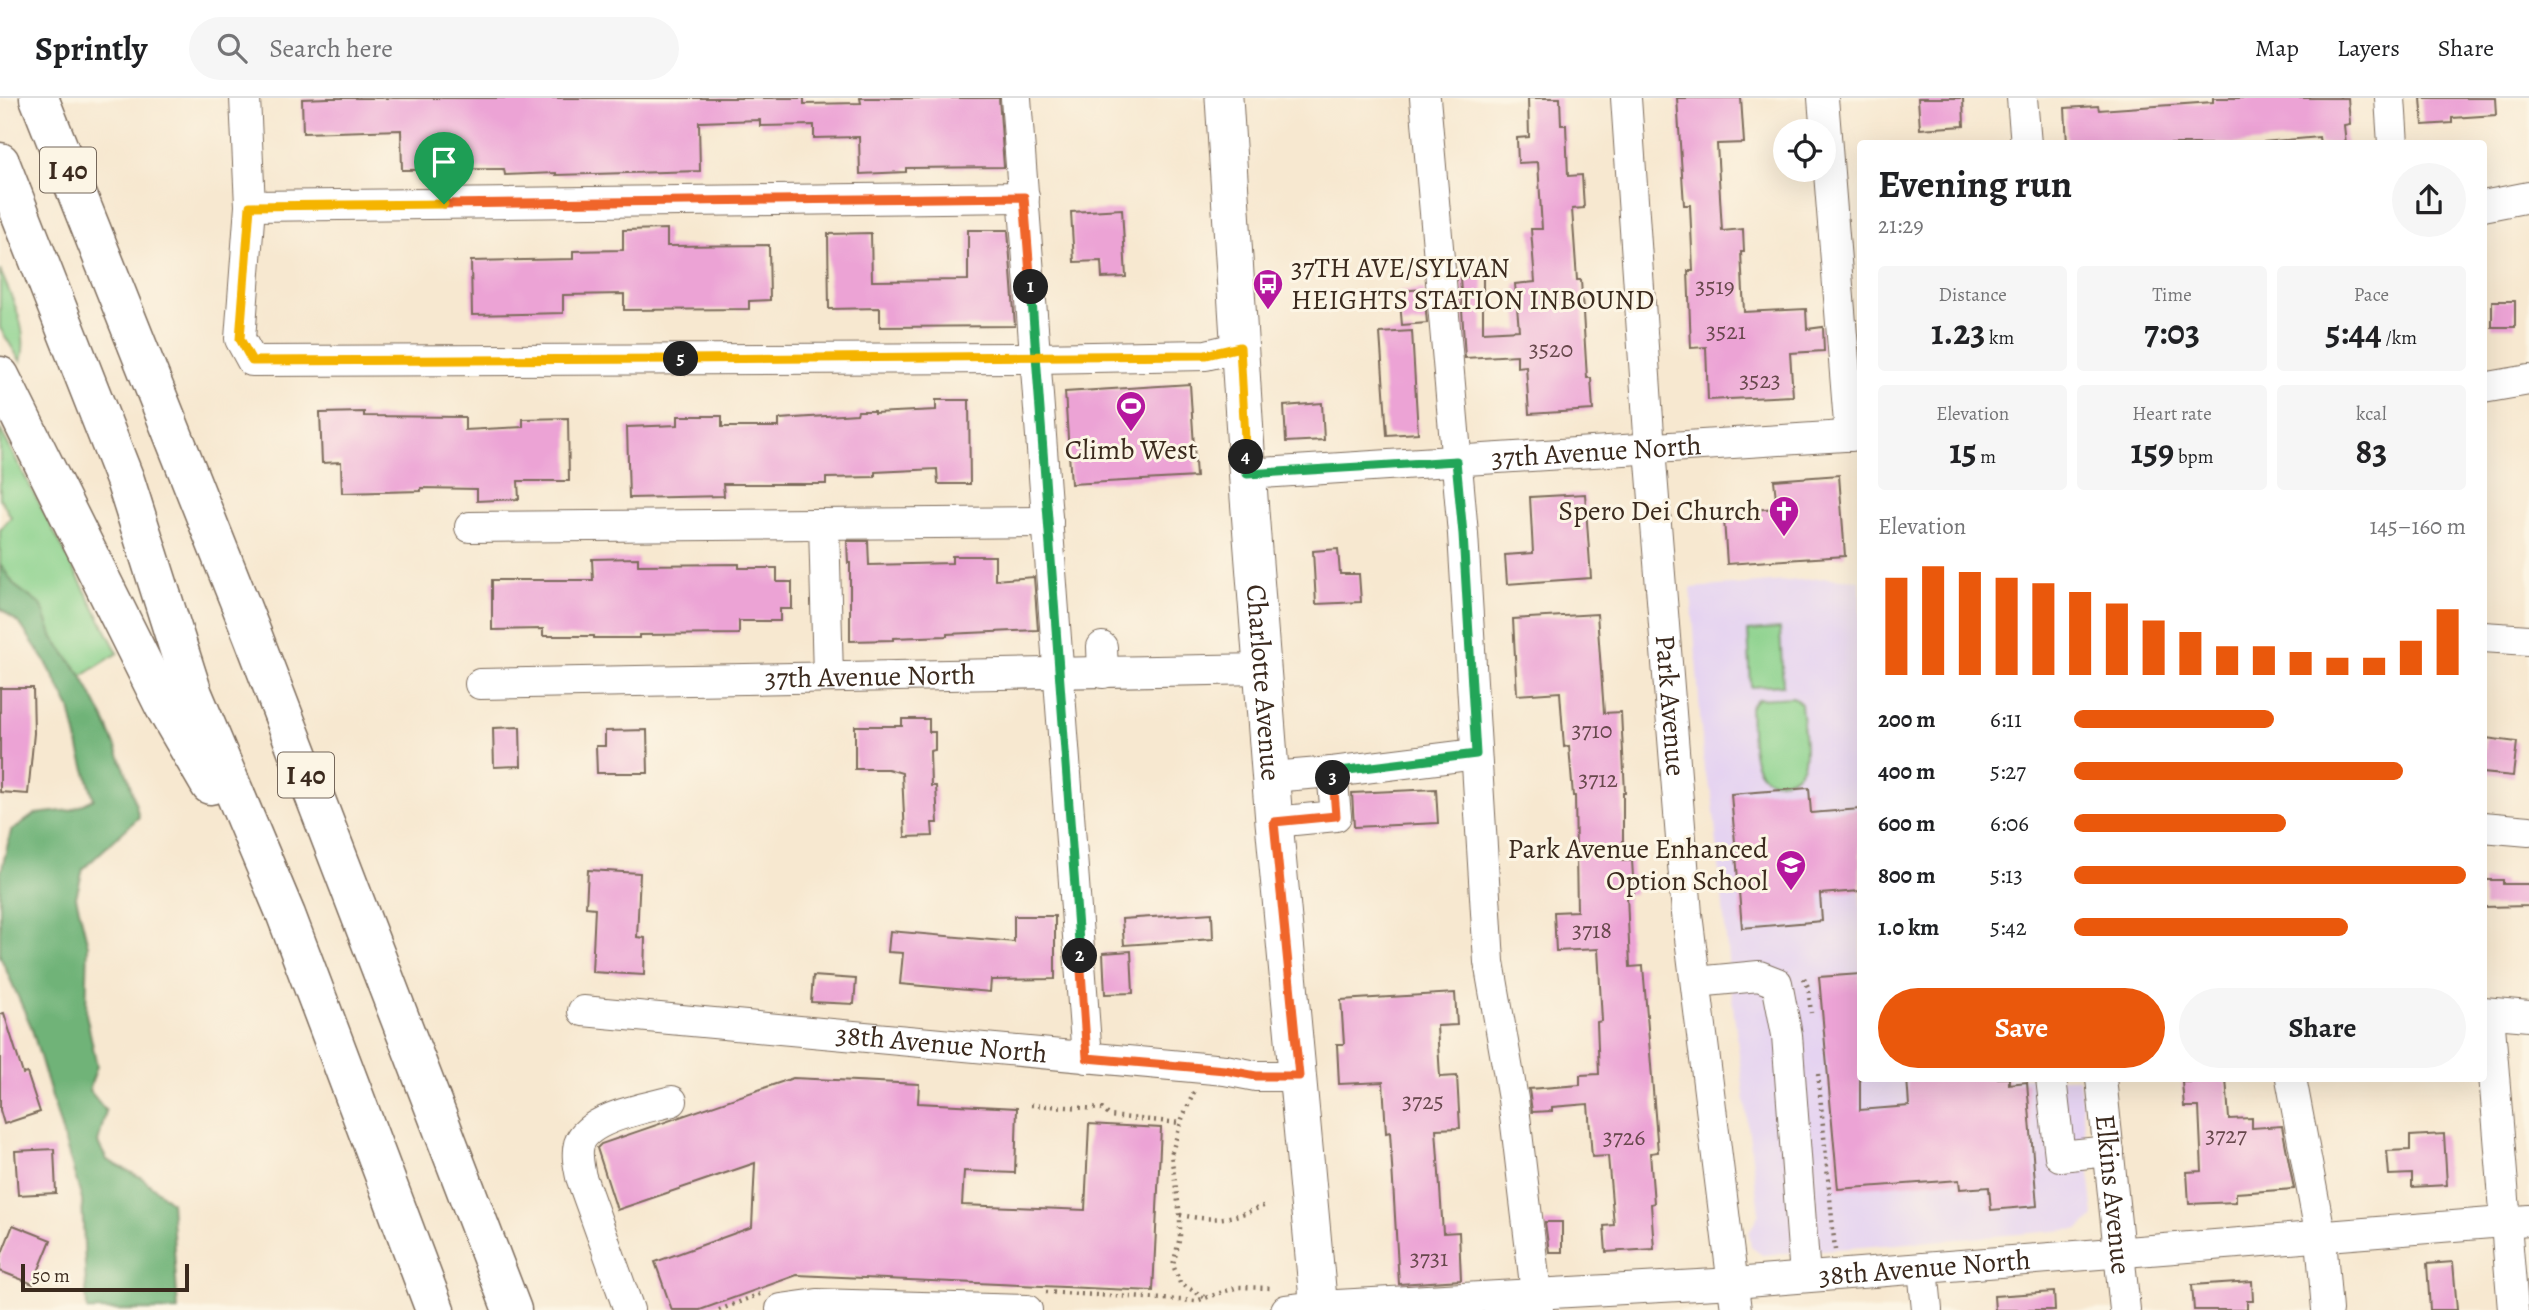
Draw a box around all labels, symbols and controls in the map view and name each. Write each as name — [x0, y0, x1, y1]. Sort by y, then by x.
search box — [189, 17, 679, 80]
text: Sprintly — [35, 26, 147, 71]
icon: search — [213, 29, 251, 67]
text: Search here — [269, 31, 393, 66]
text: Map — [2255, 32, 2299, 64]
text: Layers — [2337, 32, 2400, 64]
text: Share — [2438, 32, 2494, 64]
map controls — [1773, 119, 1836, 182]
button: locate — [1773, 119, 1836, 182]
pin — [414, 132, 474, 204]
icon: arrive — [425, 143, 463, 181]
road number: I 40 — [40, 148, 96, 192]
text: Evening run — [1878, 158, 2072, 210]
button: share — [2392, 163, 2466, 237]
text: 21:29 — [1878, 210, 1924, 241]
place label: 37TH AVE/SYLVAN HEIGHTS STATION INBOUND — [1291, 249, 1654, 319]
bus stop icon: 37TH AVE/SYLVAN HEIGHTS STATION INBOUND — [1251, 267, 1285, 311]
pin: 1 — [1014, 270, 1048, 304]
house number: 3519 — [1695, 270, 1735, 302]
text: 1 — [1027, 273, 1034, 299]
text: Distance — [1939, 282, 2007, 308]
text: Time — [2152, 282, 2192, 308]
text: Pace — [2354, 282, 2389, 308]
text: 1.23 — [1931, 308, 1985, 356]
text: 7:03 — [2144, 308, 2200, 356]
text: 5:44 — [2326, 308, 2382, 356]
house number: 3521 — [1706, 315, 1746, 347]
text: km — [1985, 325, 2014, 351]
text: /km — [2382, 325, 2417, 351]
house number: 3520 — [1529, 333, 1573, 365]
pin: 5 — [664, 342, 698, 376]
text: 5 — [676, 345, 685, 371]
house number: 3523 — [1739, 364, 1781, 396]
sports icon: Climb West — [1114, 389, 1148, 433]
text: Elevation — [1936, 401, 2009, 427]
text: Heart rate — [2132, 401, 2212, 427]
text: kcal — [2356, 401, 2387, 427]
street label: 37th Avenue North — [1490, 426, 1703, 477]
text: 15 — [1949, 427, 1977, 475]
text: 159 — [2131, 427, 2174, 475]
text: 83 — [2355, 427, 2387, 475]
place label: Climb West — [1065, 431, 1197, 469]
pin: 4 — [1228, 440, 1264, 474]
text: 4 — [1241, 443, 1250, 469]
text: m — [1977, 444, 1996, 470]
text: bpm — [2174, 444, 2213, 470]
place label: Spero Dei Church — [1558, 492, 1761, 530]
church icon: Spero Dei Church — [1767, 494, 1801, 538]
text: Elevation — [1878, 511, 1966, 542]
text: 145–160 m — [2369, 511, 2466, 542]
street label: Charlotte Avenue — [1237, 583, 1290, 782]
street label: Park Avenue — [1646, 633, 1695, 777]
street label: 37th Avenue North — [764, 656, 976, 698]
text: 200 m — [1878, 704, 1936, 735]
text: 6:11 — [1990, 704, 2022, 735]
house number: 3710 — [1571, 714, 1613, 746]
road number: I 40 — [278, 752, 334, 797]
text: 400 m — [1878, 756, 1935, 787]
text: 5:27 — [1990, 756, 2026, 787]
pin: 3 — [1316, 760, 1350, 796]
house number: 3712 — [1578, 763, 1618, 795]
text: 3 — [1328, 764, 1337, 790]
text: 600 m — [1878, 808, 1935, 839]
text: 6:06 — [1990, 808, 2029, 839]
place label: Park Avenue Enhanced Option School — [1508, 830, 1769, 900]
school or university icon: Park Avenue Enhanced Option School — [1774, 848, 1808, 892]
text: 800 m — [1878, 860, 1935, 891]
text: 5:13 — [1990, 860, 2023, 891]
text: 1.0 km — [1878, 912, 1939, 943]
text: 5:42 — [1990, 912, 2027, 943]
house number: 3718 — [1572, 914, 1612, 946]
pin: 2 — [1062, 938, 1098, 974]
text: 2 — [1075, 942, 1084, 968]
button: Save — [1878, 988, 2165, 1068]
button: Share — [2179, 988, 2466, 1068]
street label: 38th Avenue North — [834, 1015, 1049, 1073]
house number: 3725 — [1402, 1085, 1444, 1117]
street label: Elkins Avenue — [2086, 1112, 2140, 1276]
house number: 3727 — [2205, 1119, 2248, 1151]
house number: 3726 — [1603, 1121, 1645, 1153]
street label: 38th Avenue North — [1817, 1241, 2032, 1295]
house number: 3731 — [1410, 1242, 1448, 1274]
scale bar — [21, 1261, 189, 1293]
text: 50 m — [32, 1263, 70, 1289]

